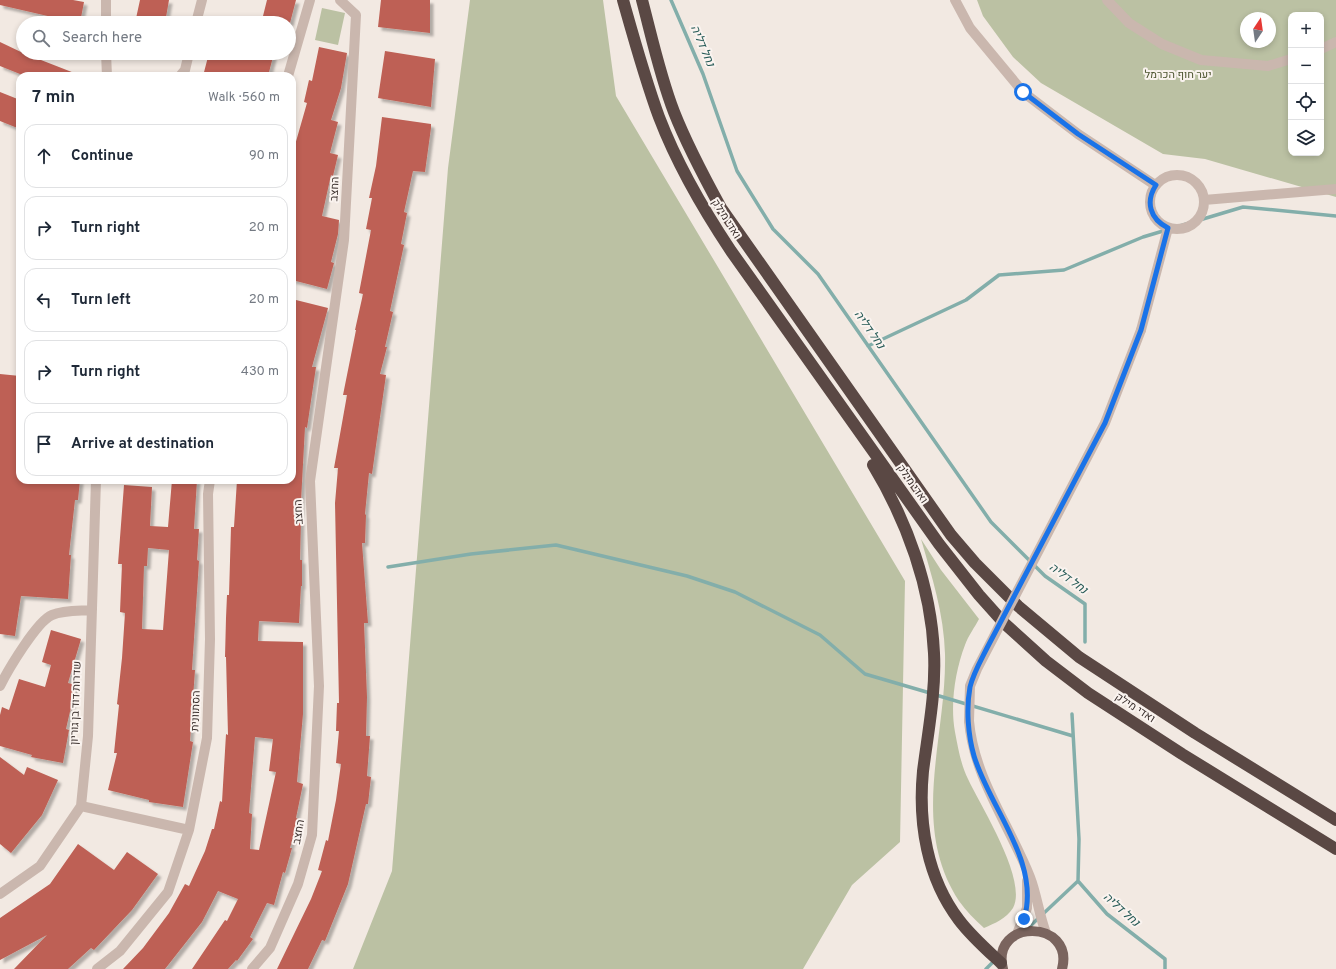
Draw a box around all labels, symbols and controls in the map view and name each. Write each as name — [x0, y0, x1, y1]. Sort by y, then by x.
north arrow — [1240, 12, 1276, 48]
map controls — [1288, 12, 1324, 156]
button: + — [1288, 12, 1324, 48]
search box — [16, 16, 296, 60]
water label: נחל דליה — [686, 23, 719, 71]
icon: search — [30, 27, 52, 49]
text: Search here — [62, 29, 142, 48]
button: − — [1288, 48, 1324, 84]
park label: יער חוף הכרמל — [1144, 68, 1212, 82]
route start — [1014, 83, 1032, 101]
button: locate — [1288, 84, 1324, 120]
text: 7 min — [32, 87, 75, 109]
text: Walk · 560 m — [208, 90, 280, 106]
button: layers — [1288, 120, 1324, 156]
icon: ahead — [33, 145, 55, 167]
text: Continue — [71, 147, 133, 166]
text: 90 m — [249, 148, 279, 164]
street label: החצב — [327, 176, 343, 202]
street label: ואדי מילק — [708, 196, 744, 242]
icon: right — [33, 217, 55, 239]
text: Turn right — [71, 219, 140, 238]
text: 20 m — [249, 220, 279, 236]
icon: left — [33, 289, 55, 311]
text: Turn left — [71, 291, 131, 310]
text: 20 m — [249, 292, 279, 308]
water label: נחל דליה — [850, 308, 889, 354]
icon: right — [33, 361, 55, 383]
text: Turn right — [71, 363, 140, 382]
text: 430 m — [241, 364, 279, 380]
icon: arrive — [33, 433, 55, 455]
text: Arrive at destination — [71, 435, 214, 454]
street label: ואדי מילק — [893, 462, 931, 506]
street label: החצב — [291, 499, 307, 525]
water label: נחל דליה — [1046, 560, 1092, 599]
street label: שדרות דוד בן גוריון — [68, 661, 84, 745]
street label: הסתוונית — [188, 690, 204, 732]
street label: ואדי מילק — [1112, 690, 1158, 726]
street label: החצב — [290, 818, 308, 846]
water label: נחל דליה — [1099, 889, 1144, 932]
route end — [1015, 910, 1033, 928]

